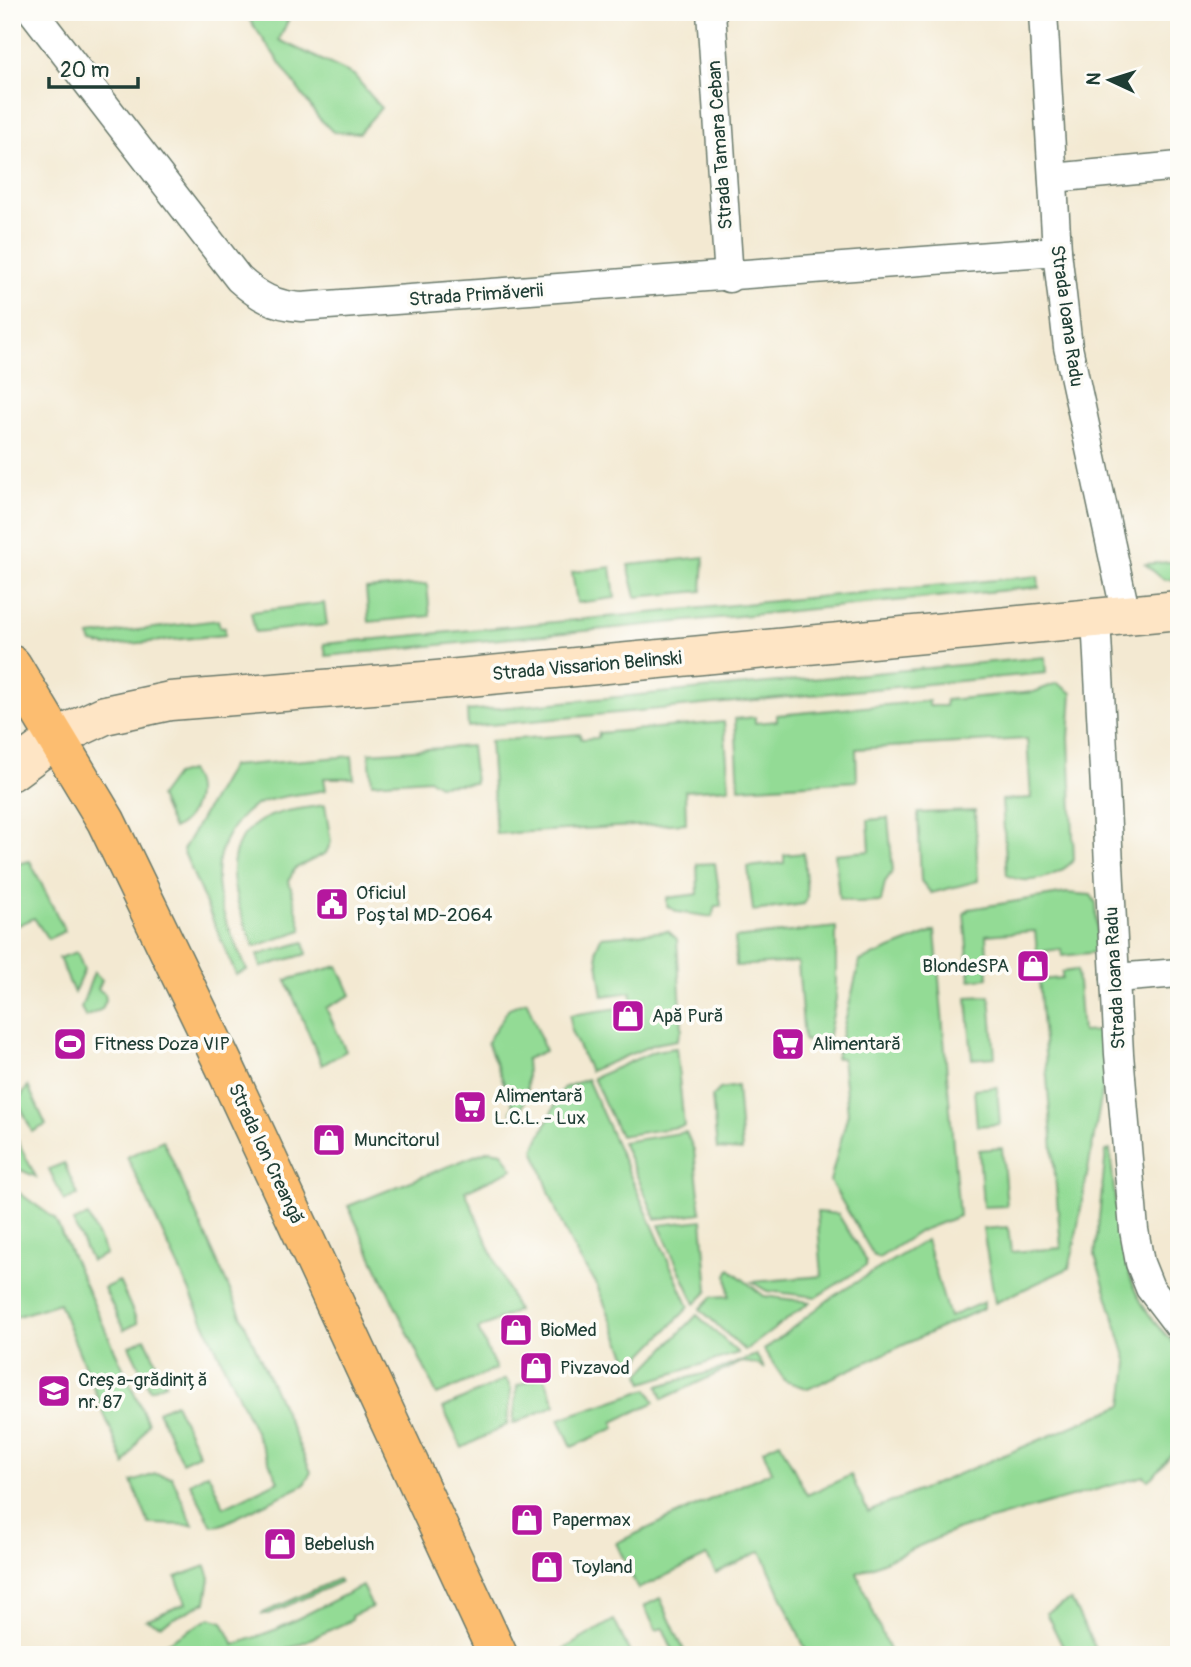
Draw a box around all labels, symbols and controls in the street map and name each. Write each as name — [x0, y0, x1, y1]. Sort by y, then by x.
scale bar — [49, 46, 138, 90]
north arrow — [1076, 46, 1146, 116]
text: 20 m — [60, 57, 109, 84]
street label: Strada Tamara Ceban — [702, 59, 738, 231]
text: N — [1082, 71, 1106, 86]
street label: Strada Ioana Radu — [1045, 244, 1089, 388]
street label: Strada Primăverii — [408, 278, 544, 312]
street label: Strada Vissarion Belinski — [491, 646, 683, 686]
place label: Oficiul Poștal MD-2064 — [356, 881, 493, 927]
public building icon: Oficiul Poștal MD-2064 — [313, 885, 351, 923]
street label: Strada Ioana Radu — [1099, 906, 1131, 1050]
shop icon: BlondeSPA — [1014, 947, 1052, 985]
place label: BlondeSPA — [922, 954, 1009, 978]
shop icon: Apă Pură — [609, 997, 647, 1035]
place label: Apă Pură — [652, 1004, 724, 1028]
sports icon: Fitness Doza VIP — [51, 1025, 89, 1063]
supermarket icon: Alimentară — [769, 1025, 807, 1063]
place label: Fitness Doza VIP — [94, 1032, 230, 1056]
place label: Alimentară — [812, 1032, 901, 1056]
street label: Strada Ion Creangă — [223, 1080, 309, 1228]
place label: Alimentară L.C.L. - Lux — [494, 1084, 586, 1130]
supermarket icon: Alimentară L.C.L. - Lux — [451, 1088, 489, 1126]
shop icon: Muncitorul — [310, 1121, 348, 1159]
place label: Muncitorul — [354, 1128, 440, 1152]
shop icon: BioMed — [497, 1311, 535, 1349]
place label: BioMed — [540, 1318, 597, 1342]
shop icon: Pivzavod — [517, 1349, 555, 1387]
place label: Pivzavod — [560, 1356, 630, 1380]
place label: Creșa-grădiniță nr. 87 — [78, 1368, 208, 1414]
school or university icon: Creșa-grădiniță nr. 87 — [35, 1372, 73, 1410]
shop icon: Papermax — [508, 1501, 546, 1539]
place label: Papermax — [552, 1508, 631, 1532]
shop icon: Bebelush — [261, 1525, 299, 1563]
place label: Bebelush — [304, 1532, 374, 1556]
shop icon: Toyland — [528, 1548, 566, 1586]
place label: Toyland — [572, 1555, 633, 1579]

